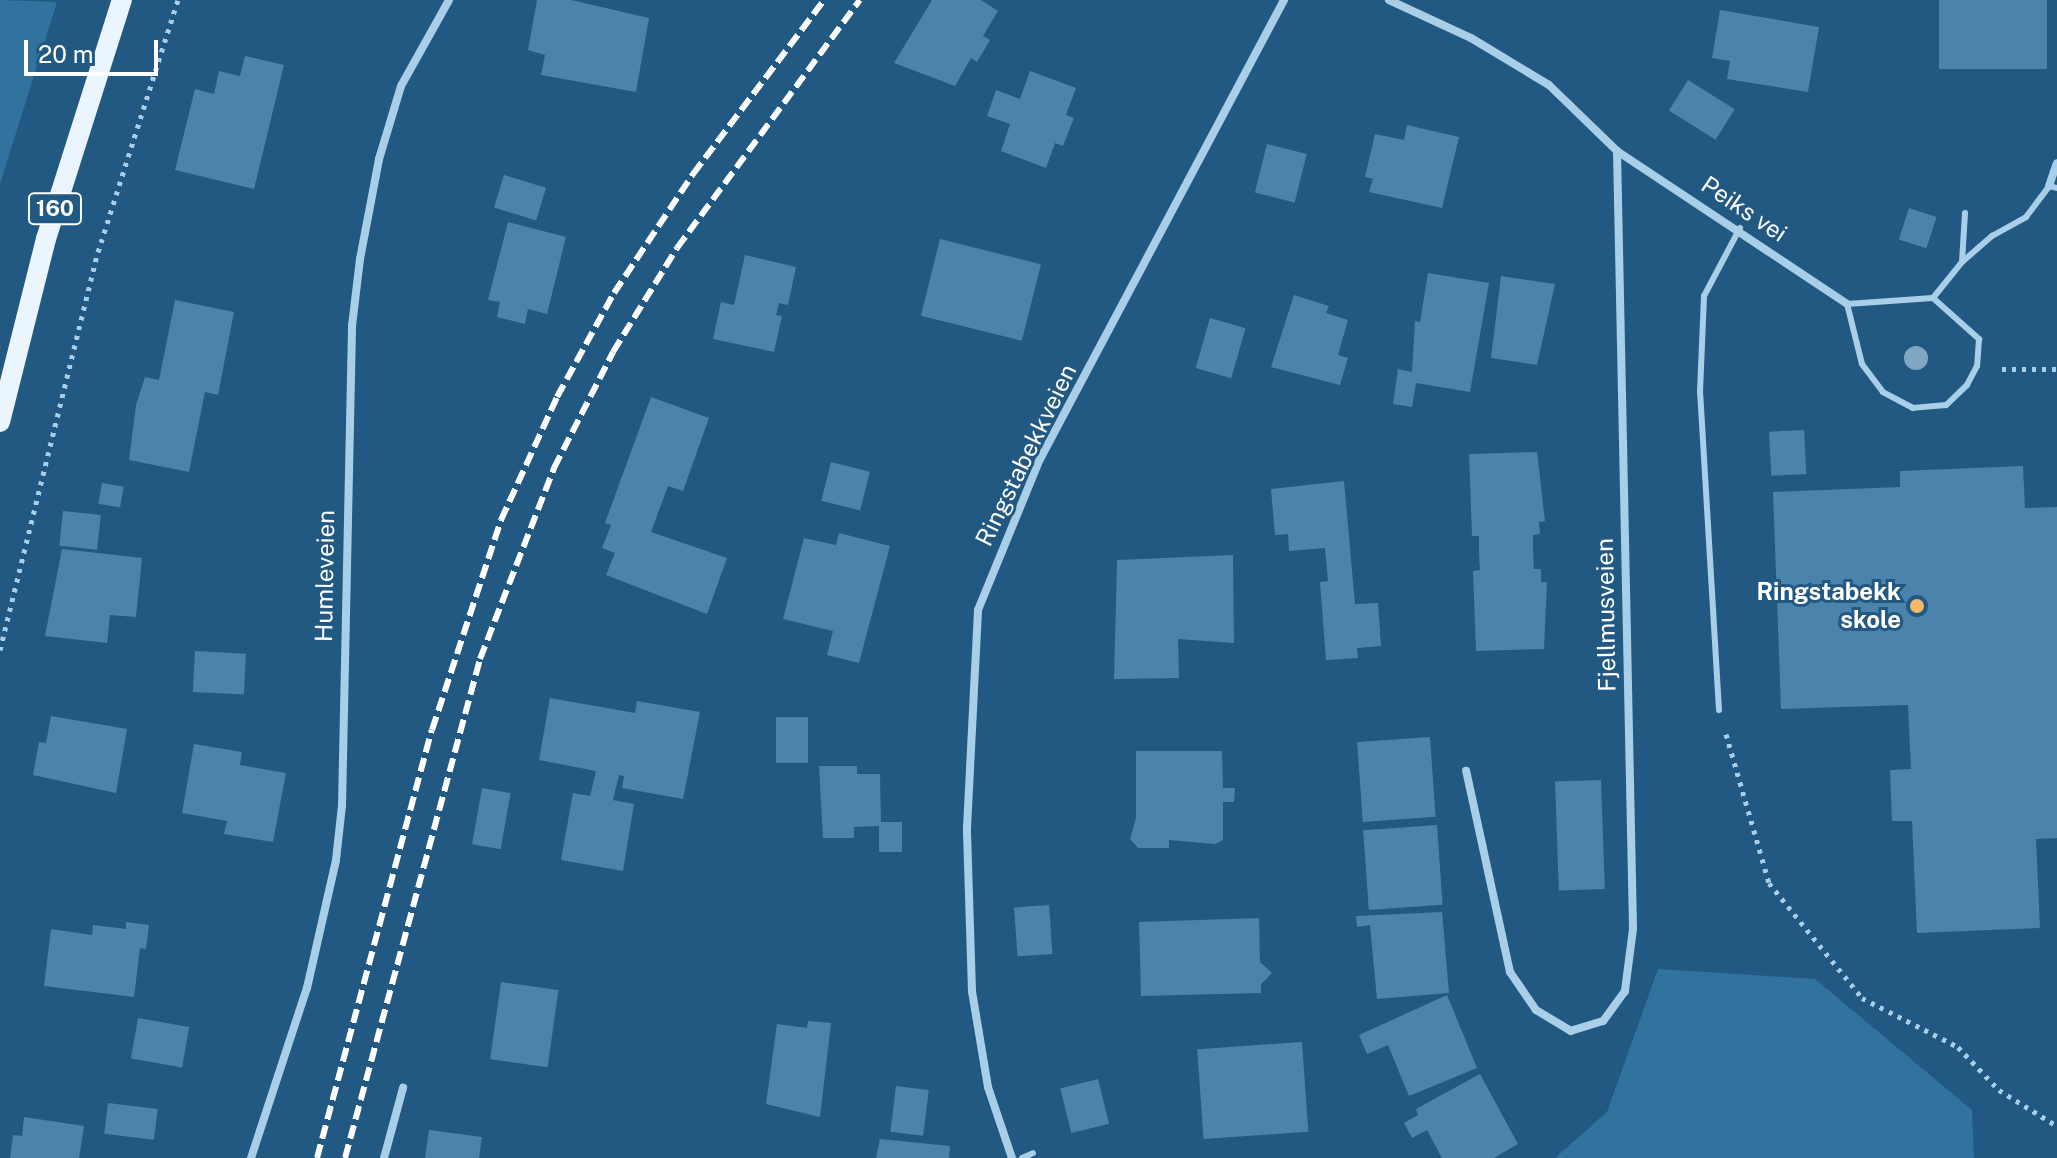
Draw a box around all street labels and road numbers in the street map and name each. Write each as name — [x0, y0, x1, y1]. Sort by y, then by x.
street label: Peiks vei — [1696, 170, 1792, 248]
road number: 160 — [27, 191, 83, 227]
street label: Ringstabekkveien — [969, 359, 1083, 551]
street label: Humleveien — [309, 510, 341, 642]
street label: Fjellmusveien — [1590, 538, 1622, 692]

